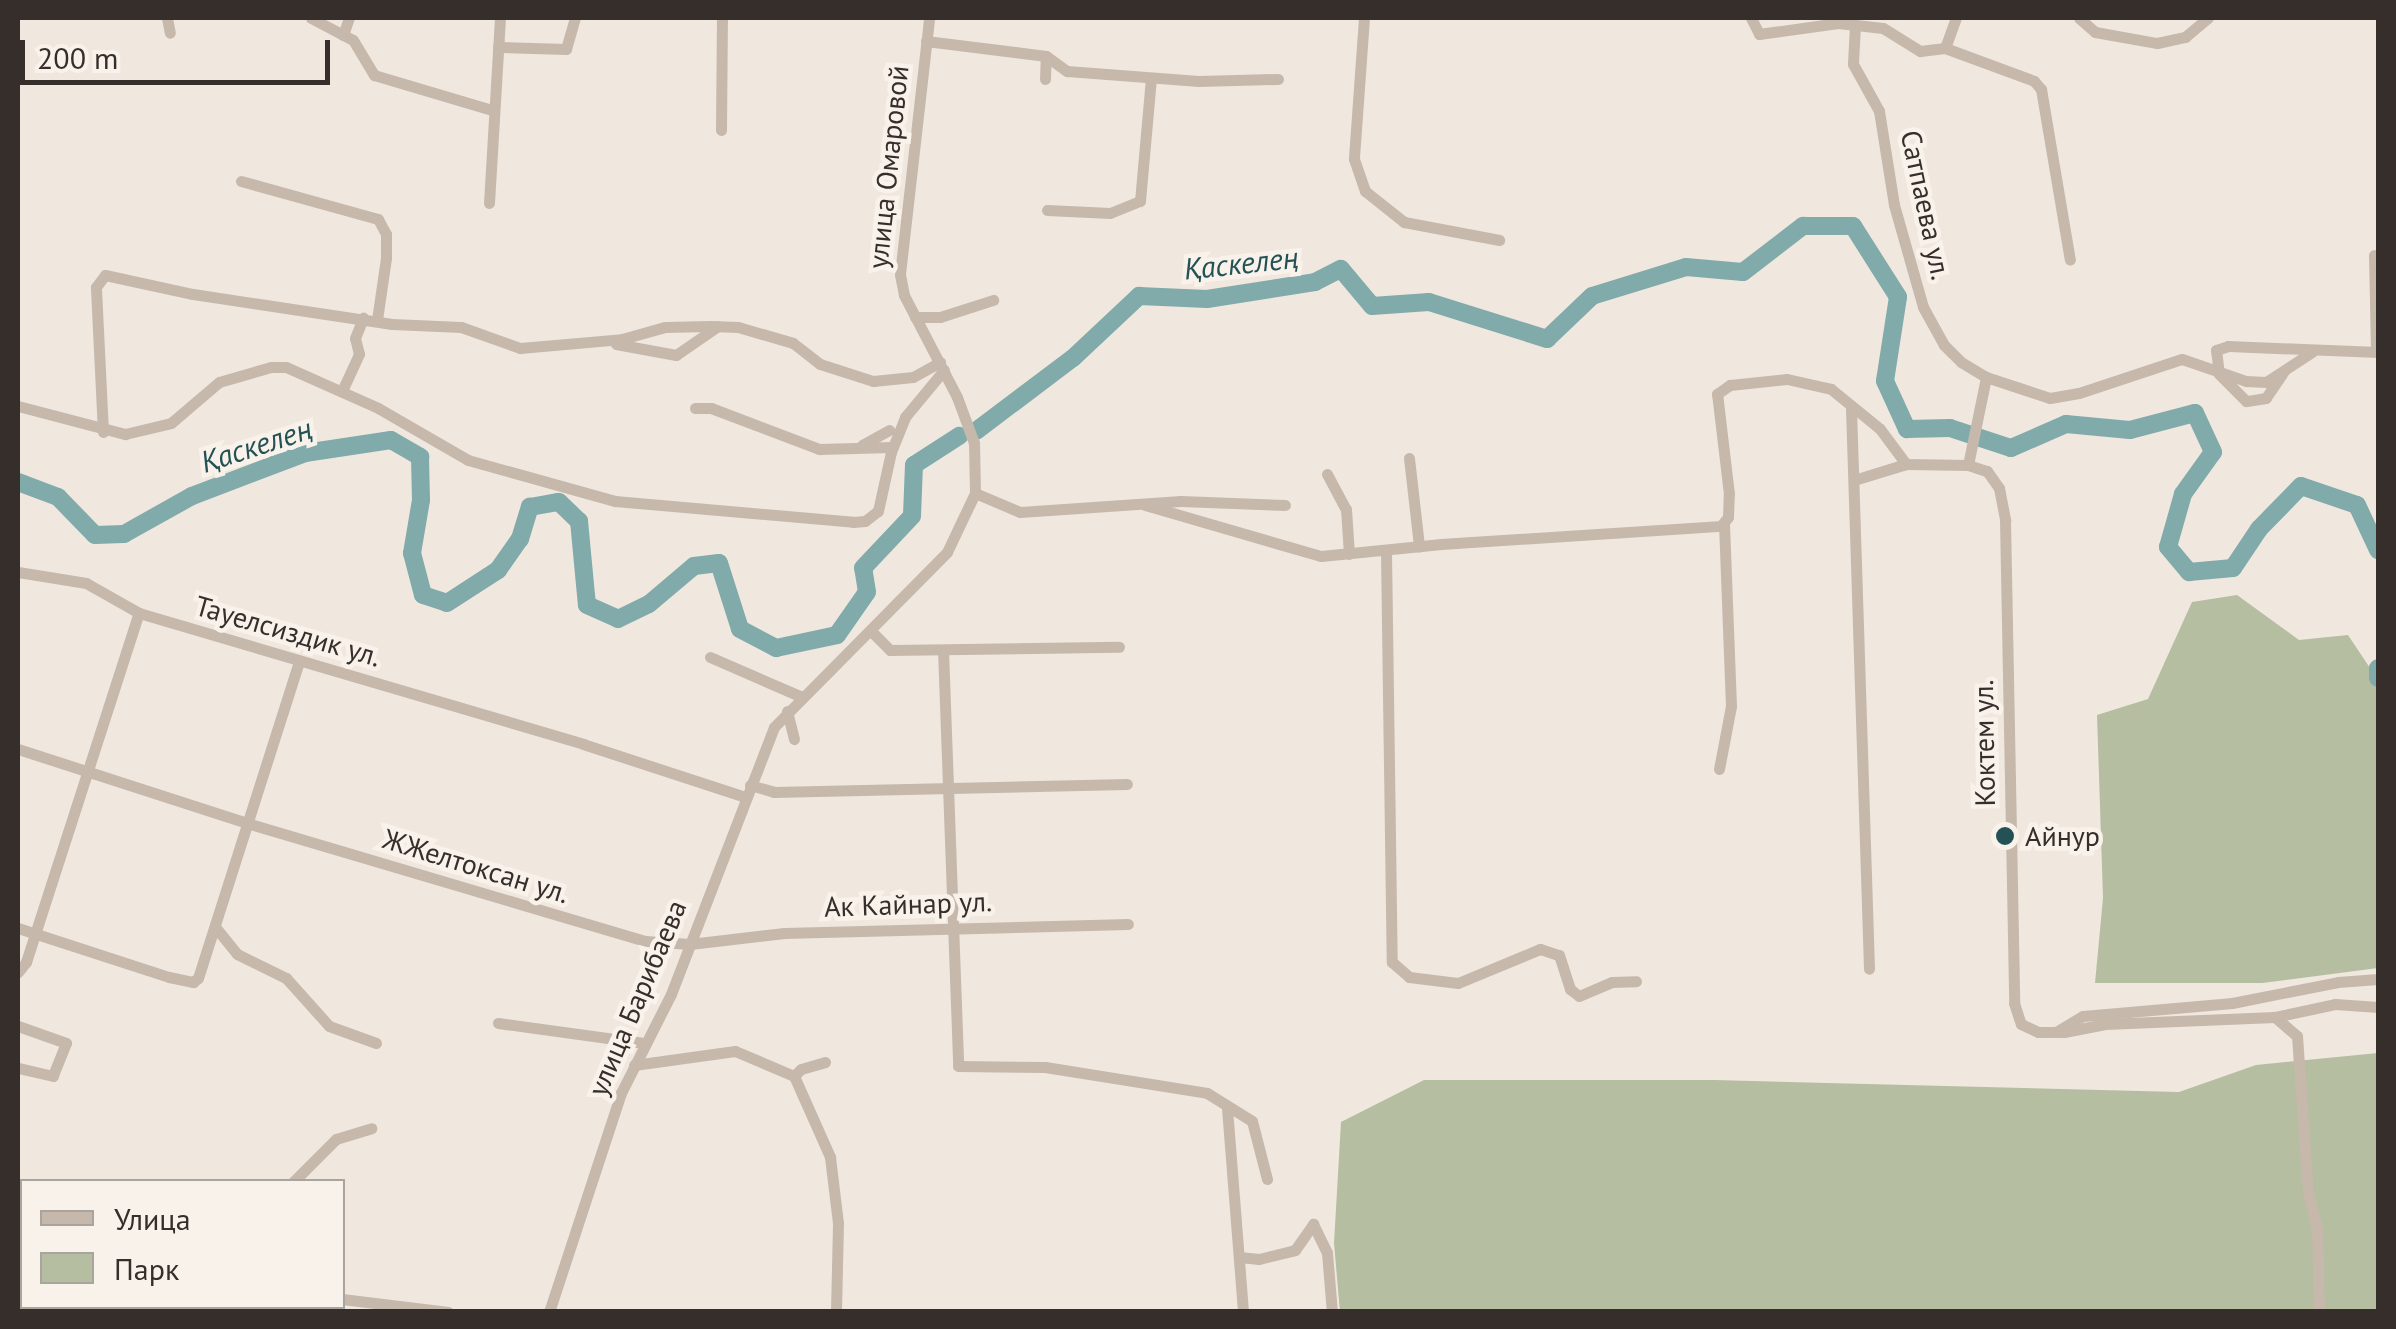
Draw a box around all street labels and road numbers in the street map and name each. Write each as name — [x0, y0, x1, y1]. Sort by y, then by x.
street label: улица Омаровой — [861, 64, 915, 270]
street label: Сатпаева ул. — [1894, 127, 1958, 283]
street label: Тауелсиздик ул. — [191, 588, 385, 674]
street label: Коктем ул. — [1966, 679, 2002, 807]
street label: ЖЖелтоксан ул. — [379, 822, 573, 910]
street label: Ак Кайнар ул. — [824, 884, 992, 924]
street label: улица Барибаева — [581, 895, 693, 1101]

